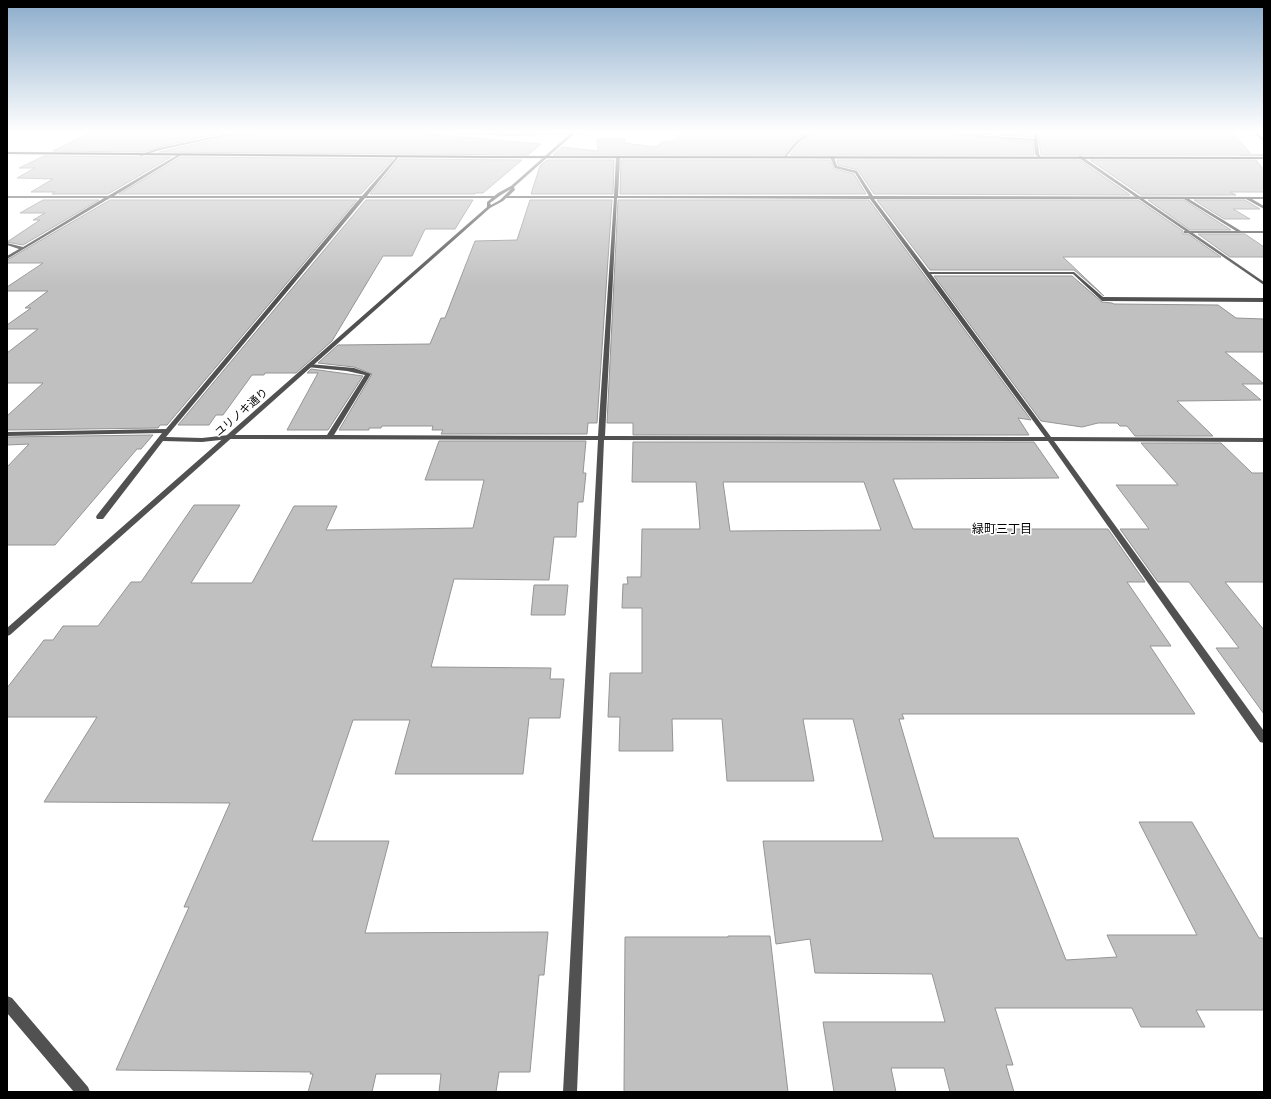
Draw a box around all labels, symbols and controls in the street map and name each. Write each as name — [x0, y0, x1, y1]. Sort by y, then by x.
street label: ユリノキ通り — [212, 386, 270, 438]
district label: 緑町三丁目 — [972, 522, 1032, 536]

